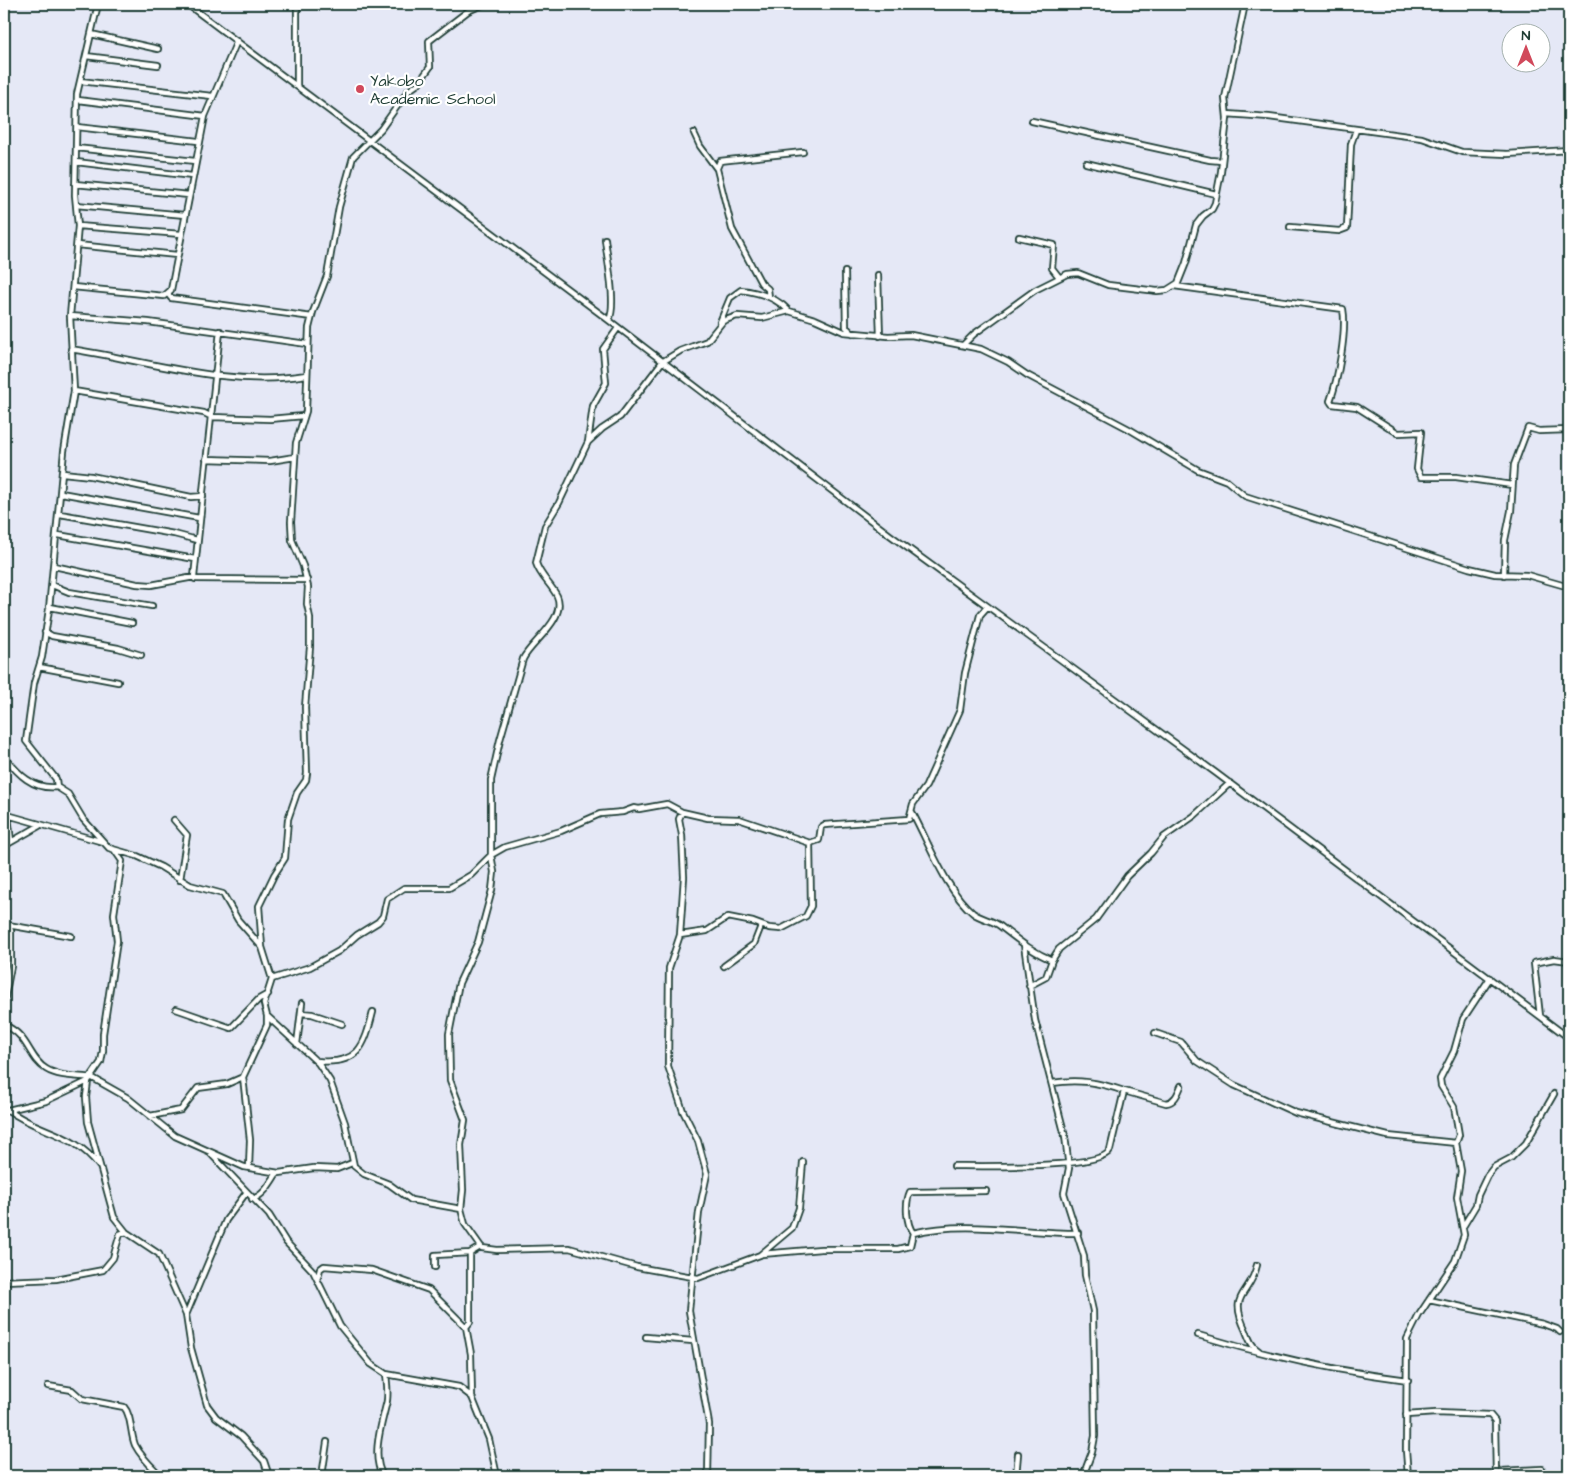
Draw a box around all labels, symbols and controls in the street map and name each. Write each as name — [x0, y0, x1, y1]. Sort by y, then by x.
north arrow — [1500, 22, 1550, 72]
text: N — [1522, 26, 1531, 46]
place label: Yakobo Academic School — [370, 70, 496, 110]
marker: Yakobo Academic School — [354, 83, 366, 95]

